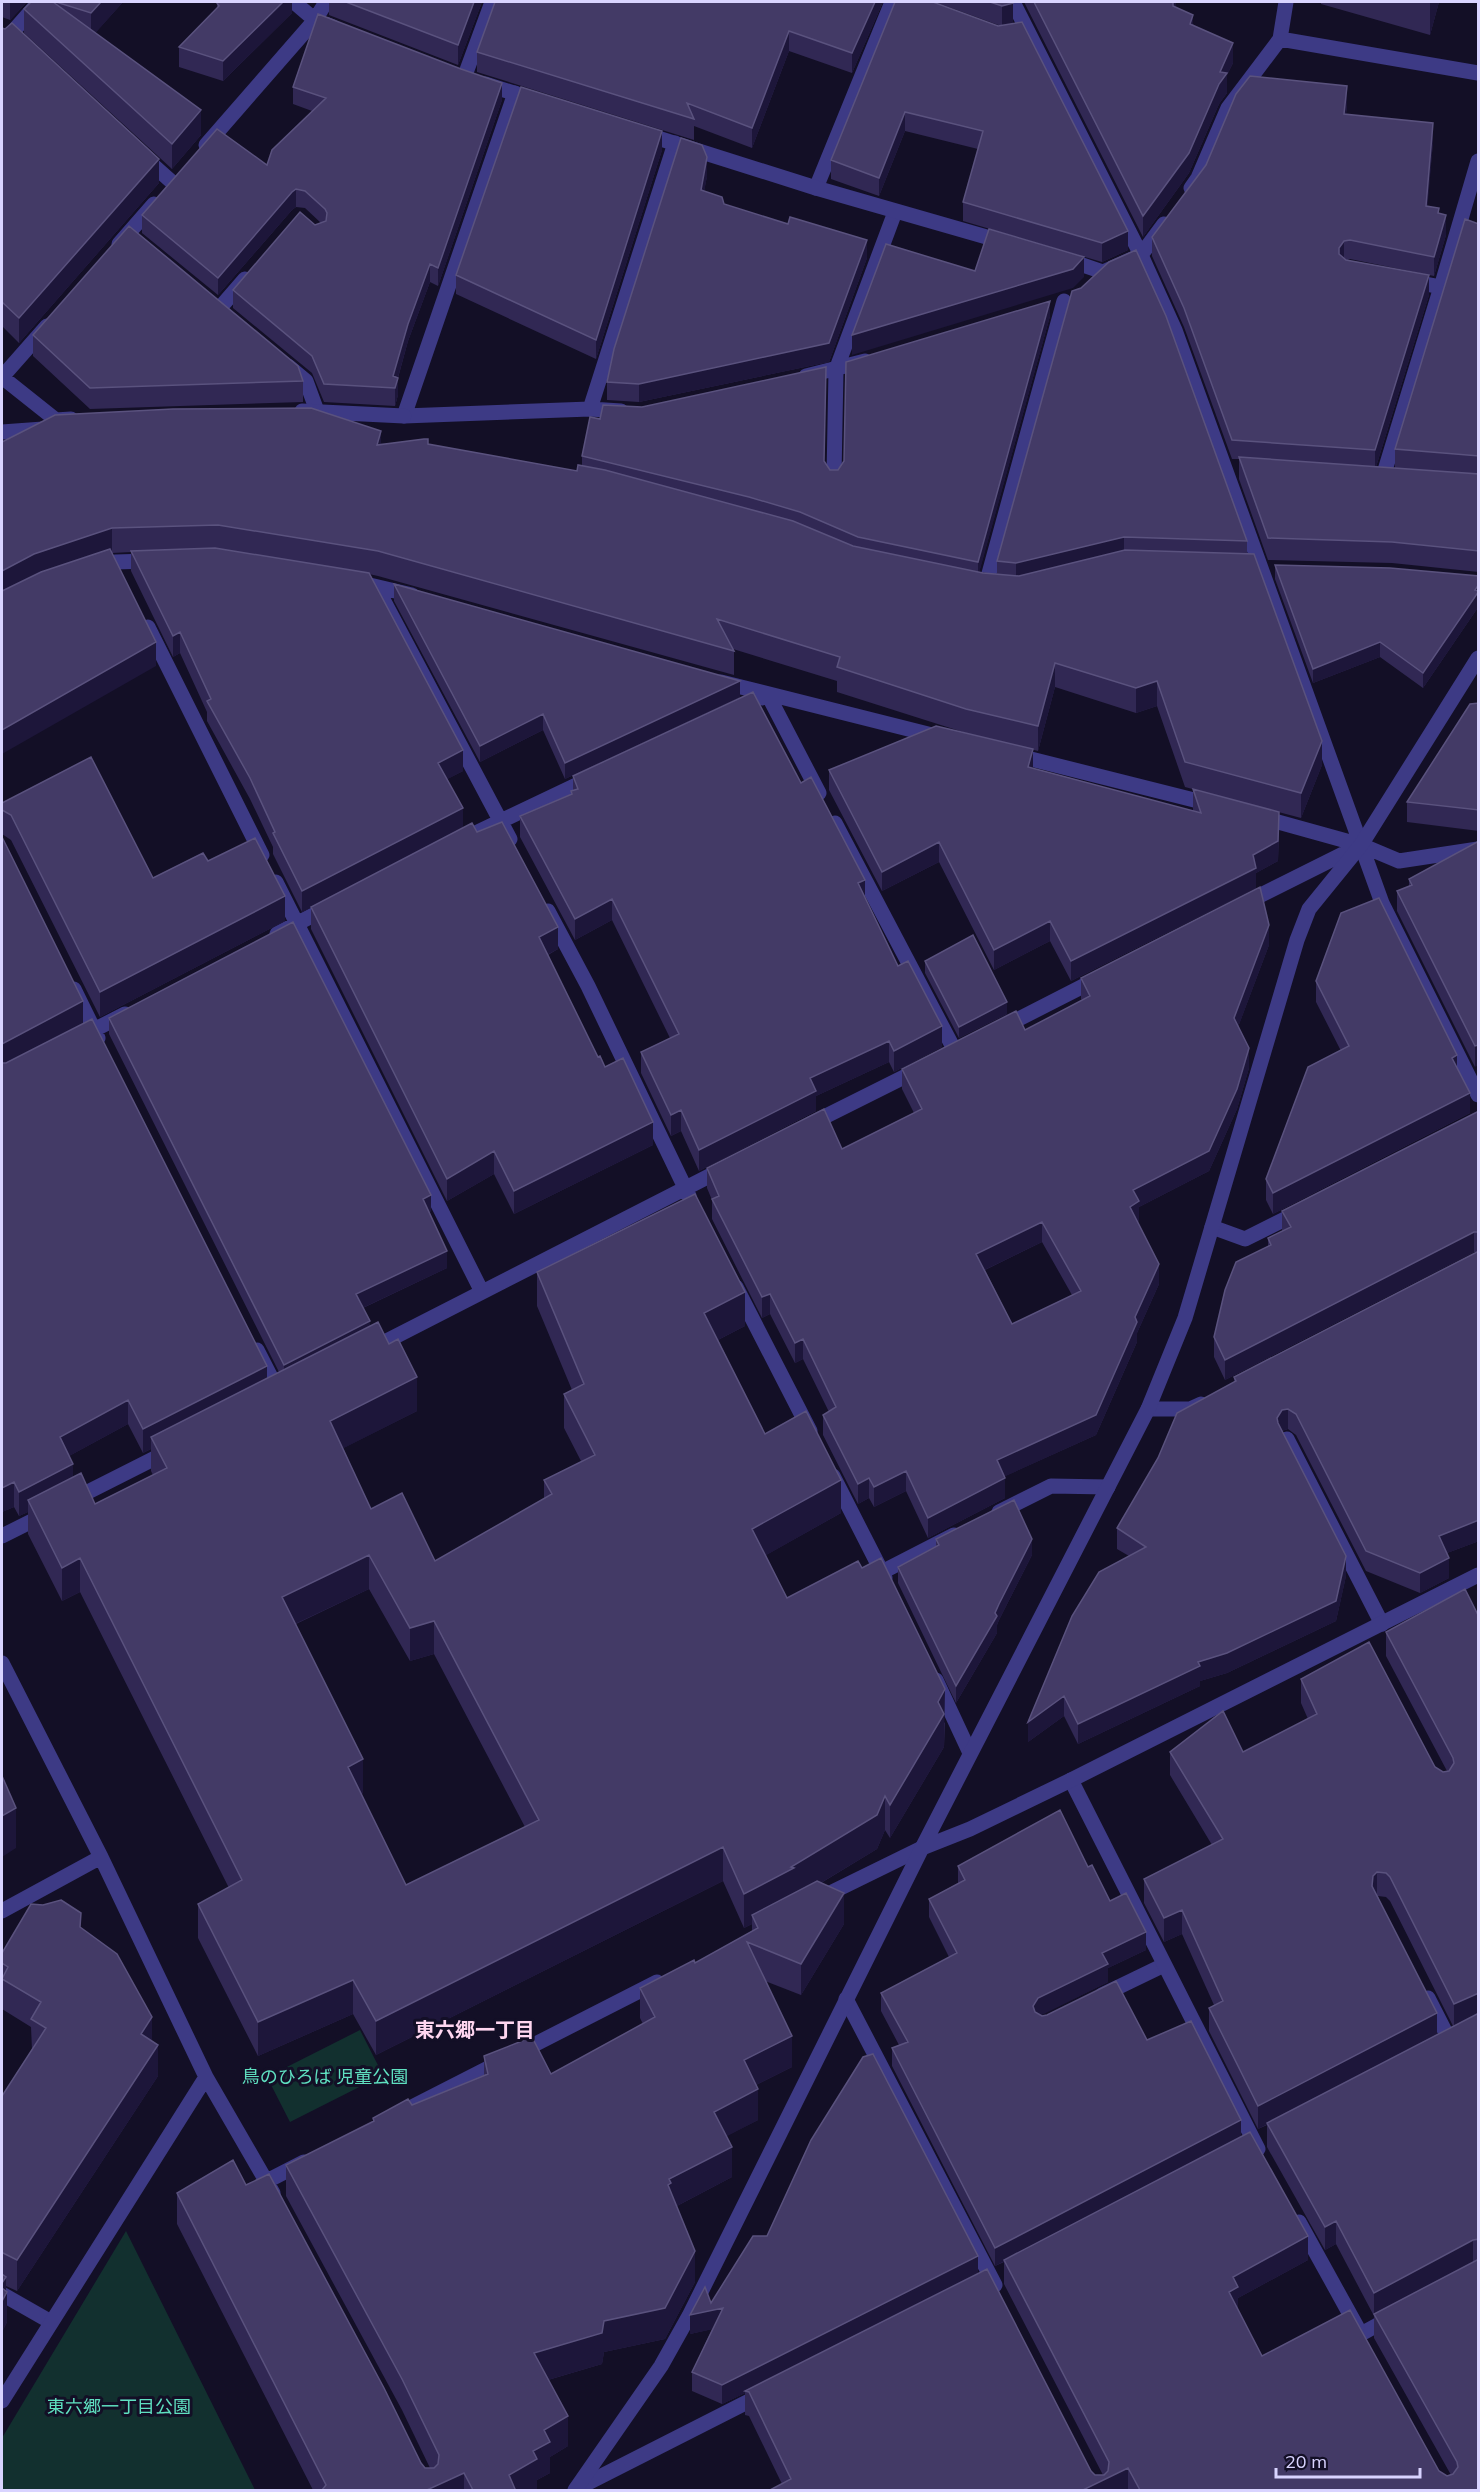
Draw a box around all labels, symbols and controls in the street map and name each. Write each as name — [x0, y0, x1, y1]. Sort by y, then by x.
district label: 東六郷一丁目 — [415, 2017, 535, 2042]
park label: 鳥のひろば 児童公園 — [242, 2065, 408, 2088]
park label: 東六郷一丁目公園 — [47, 2395, 191, 2418]
scale bar — [1276, 2441, 1420, 2479]
text: 20 m — [1285, 2450, 1327, 2473]

